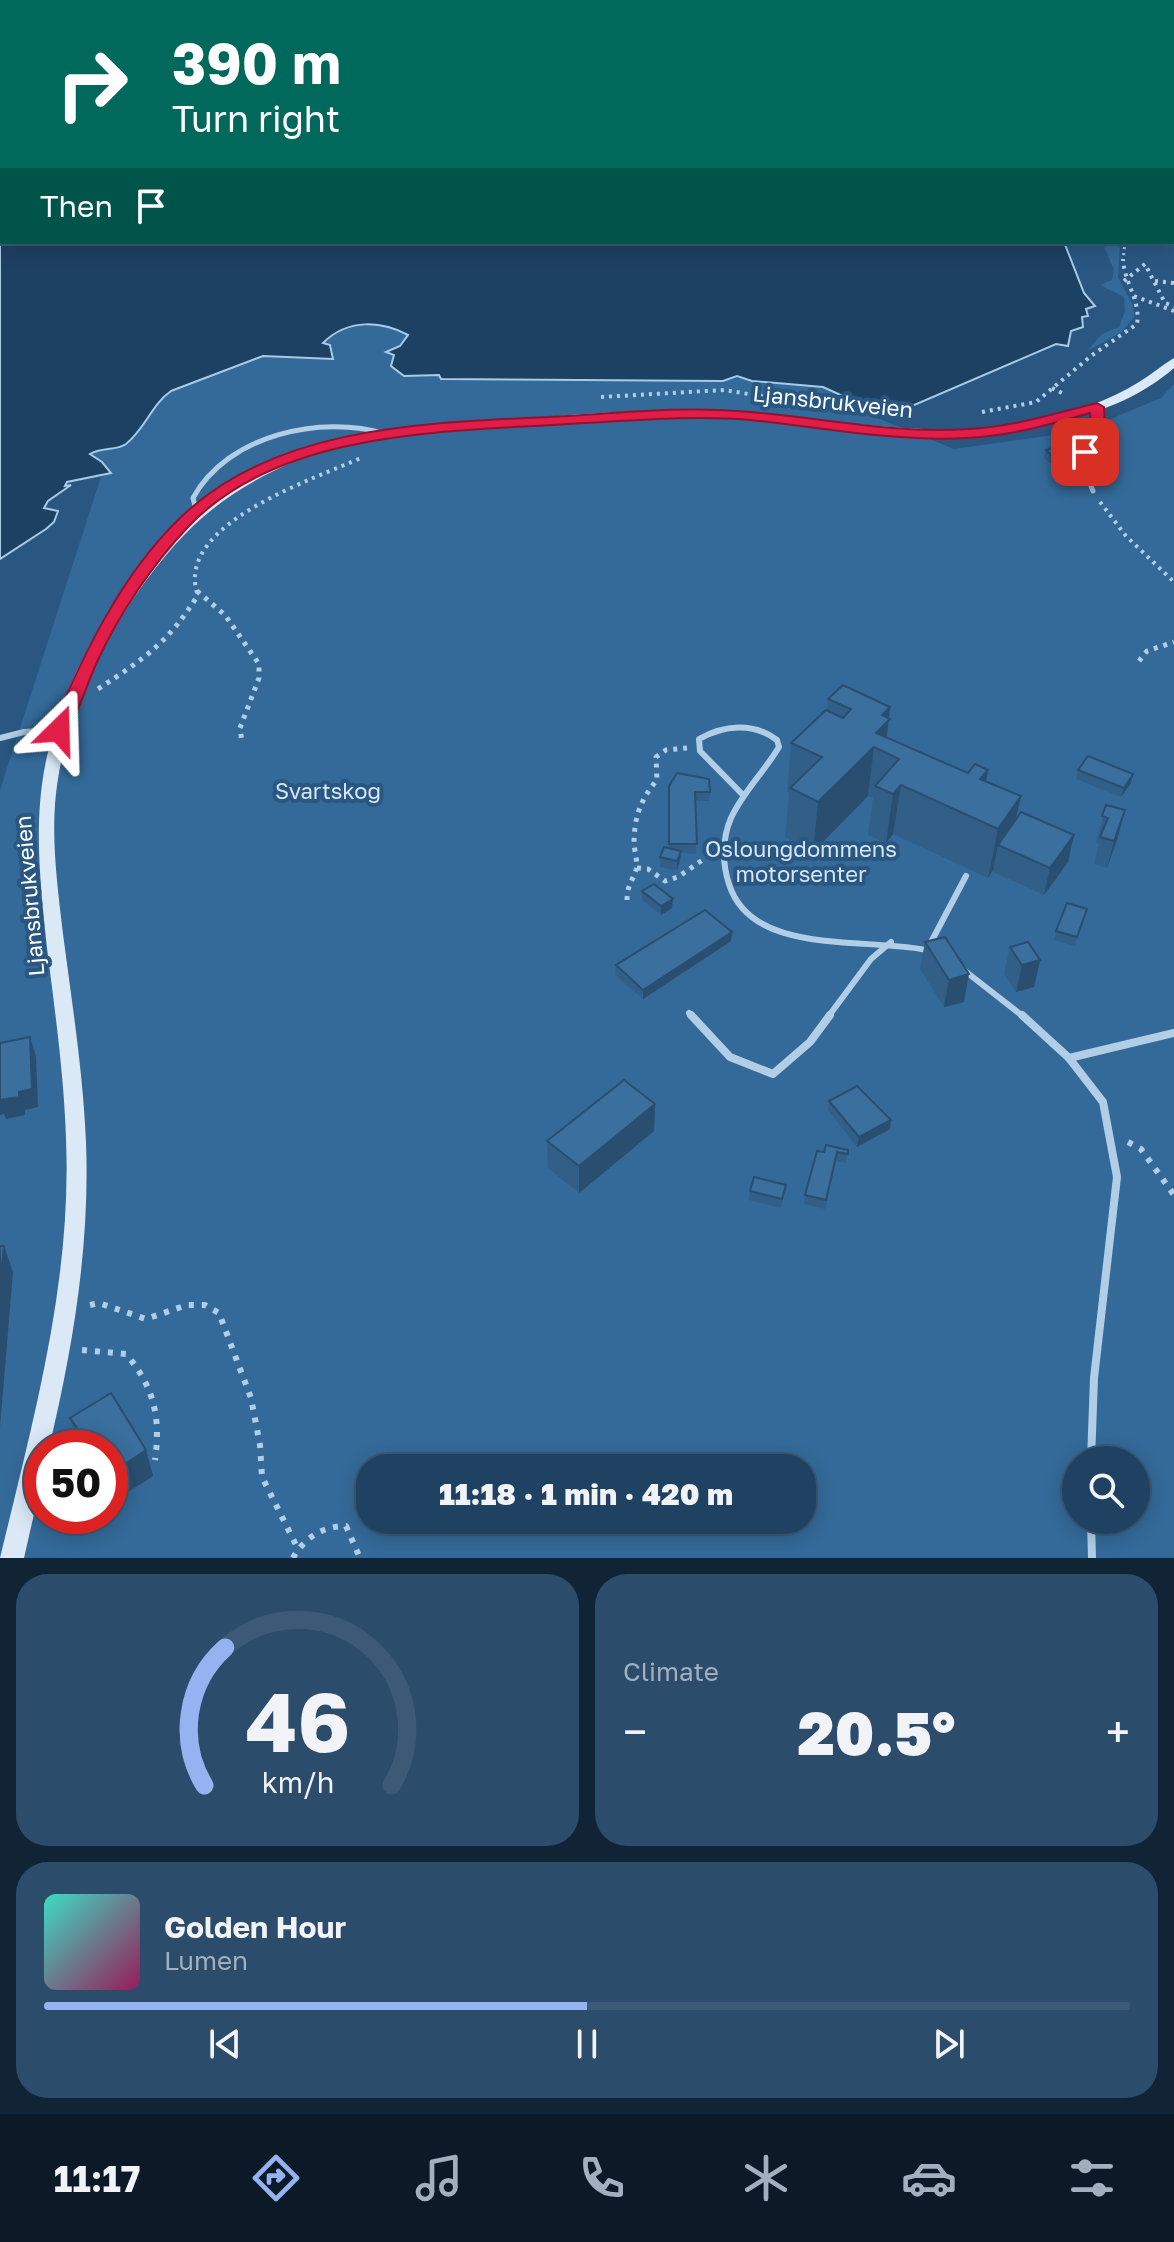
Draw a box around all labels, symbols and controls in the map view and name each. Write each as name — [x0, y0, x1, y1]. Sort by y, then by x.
text: 390 m — [172, 29, 341, 96]
icon: right — [40, 32, 144, 136]
text: Turn right — [172, 97, 340, 140]
icon: arrive — [129, 184, 173, 228]
text: Then — [40, 188, 113, 224]
street label: Ljansbrukveien — [752, 379, 914, 423]
pin — [1051, 418, 1119, 486]
icon: arrive — [1063, 430, 1107, 474]
position arrow — [17, 688, 101, 772]
park label: Svartskog — [275, 777, 381, 804]
street label: Ljansbrukveien — [9, 815, 49, 977]
park label: Osloungdommens motorsenter — [705, 835, 897, 887]
speed limit sign: 50 — [24, 1430, 128, 1534]
map controls — [1062, 1446, 1150, 1534]
button: search — [1062, 1446, 1150, 1534]
text: 11:18 · 1 min · 420 m — [439, 1476, 733, 1512]
text: Climate — [623, 1656, 719, 1687]
text: 46 — [245, 1670, 350, 1770]
text: 20.5° — [798, 1696, 955, 1768]
text: − — [623, 1705, 647, 1758]
text: + — [1106, 1705, 1130, 1758]
text: km/h — [261, 1765, 334, 1799]
text: Golden Hour — [164, 1909, 346, 1945]
text: Lumen — [164, 1945, 248, 1976]
icon: previous — [203, 2022, 247, 2066]
icon: pause — [565, 2022, 609, 2066]
icon: next — [927, 2022, 971, 2066]
icon: directions — [248, 2150, 304, 2206]
icon: music — [411, 2150, 467, 2206]
icon: phone — [574, 2150, 630, 2206]
icon: climate — [738, 2150, 794, 2206]
icon: car — [901, 2150, 957, 2206]
icon: filters — [1064, 2150, 1120, 2206]
text: 11:17 — [54, 2157, 140, 2200]

